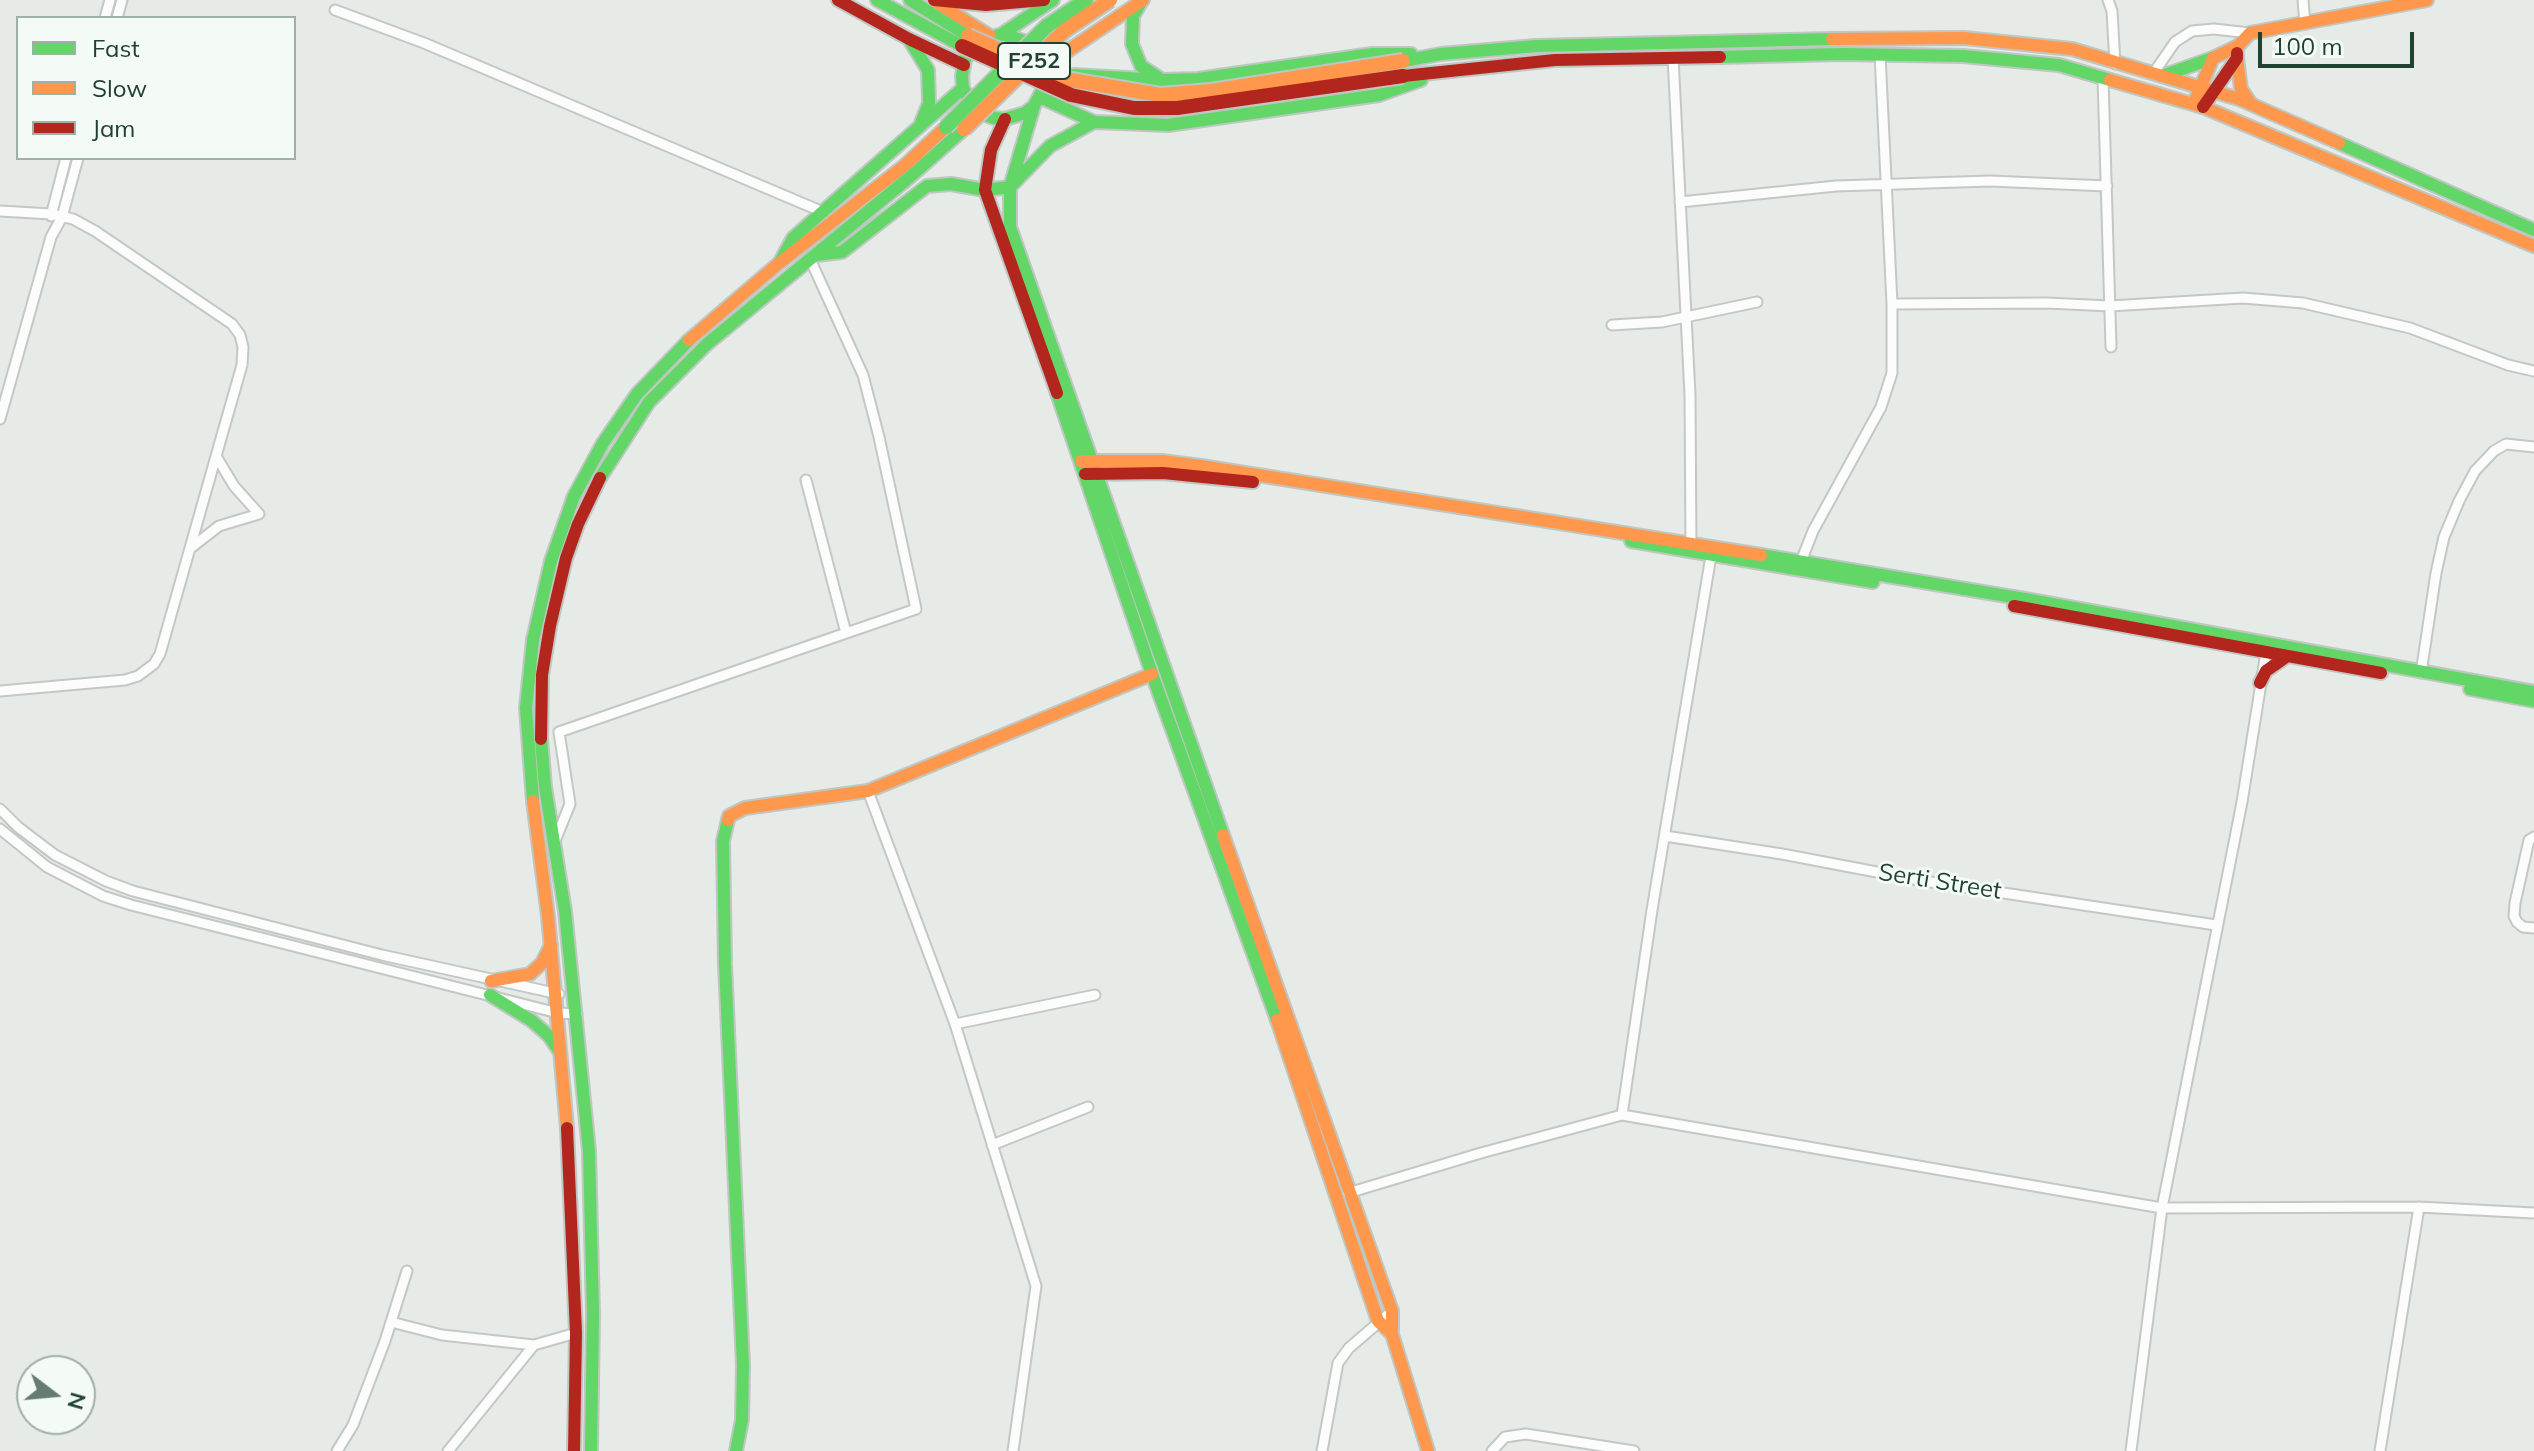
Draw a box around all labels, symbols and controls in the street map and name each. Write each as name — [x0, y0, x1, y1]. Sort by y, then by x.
legend — [16, 16, 296, 160]
scale bar — [2262, 16, 2418, 66]
text: 100 m — [2272, 31, 2343, 61]
text: Fast — [92, 33, 140, 63]
road number: F252 — [998, 43, 1070, 79]
text: Slow — [92, 73, 147, 103]
text: Jam — [92, 113, 135, 143]
street label: Serti Street — [1876, 858, 2004, 906]
north arrow — [16, 1355, 96, 1435]
text: N — [61, 1389, 93, 1413]

